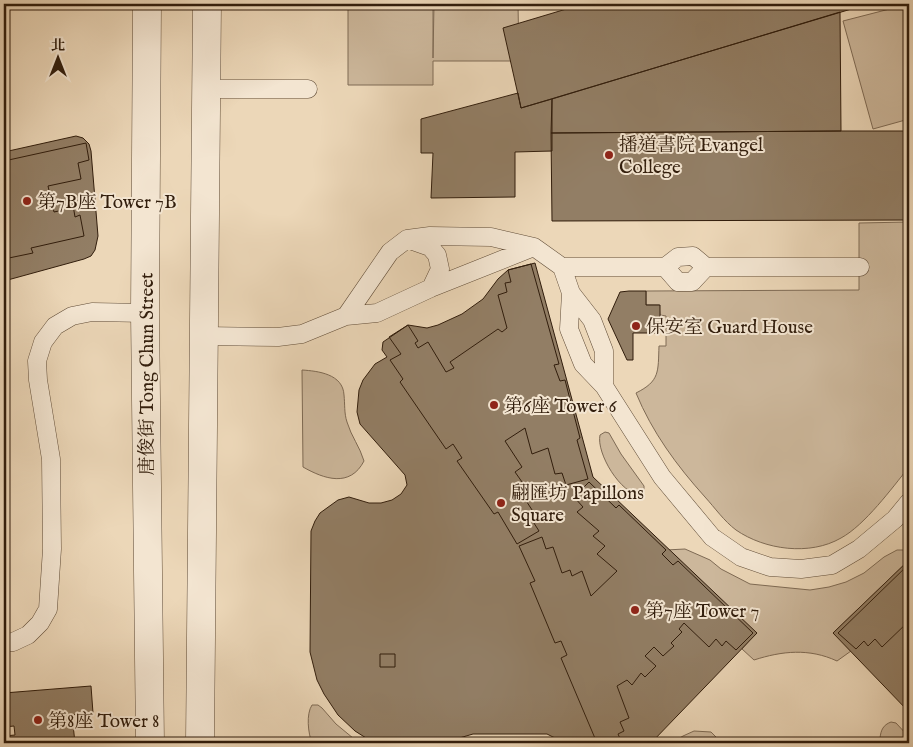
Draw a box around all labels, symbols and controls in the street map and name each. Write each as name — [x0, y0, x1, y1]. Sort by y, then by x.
north arrow — [32, 32, 82, 82]
text: 北 — [51, 37, 65, 55]
place label: 播道書院 Evangel College — [619, 134, 764, 180]
marker: 播道書院 Evangel College — [603, 149, 615, 161]
place label: 第7B座 Tower 7B — [37, 191, 177, 215]
marker: 第7B座 Tower 7B — [21, 195, 33, 207]
street label: 唐俊街 Tong Chun Street — [136, 272, 160, 475]
place label: 保安室 Guard House — [646, 316, 813, 340]
marker: 保安室 Guard House — [630, 320, 642, 332]
place label: 第6座 Tower 6 — [504, 395, 618, 419]
marker: 第6座 Tower 6 — [488, 399, 500, 411]
place label: 翩匯坊 Papillons Square — [511, 482, 644, 528]
marker: 翩匯坊 Papillons Square — [495, 497, 507, 509]
place label: 第7座 Tower 7 — [645, 600, 759, 624]
marker: 第7座 Tower 7 — [629, 604, 641, 616]
place label: 第8座 Tower 8 — [48, 710, 159, 734]
marker: 第8座 Tower 8 — [32, 714, 44, 726]

